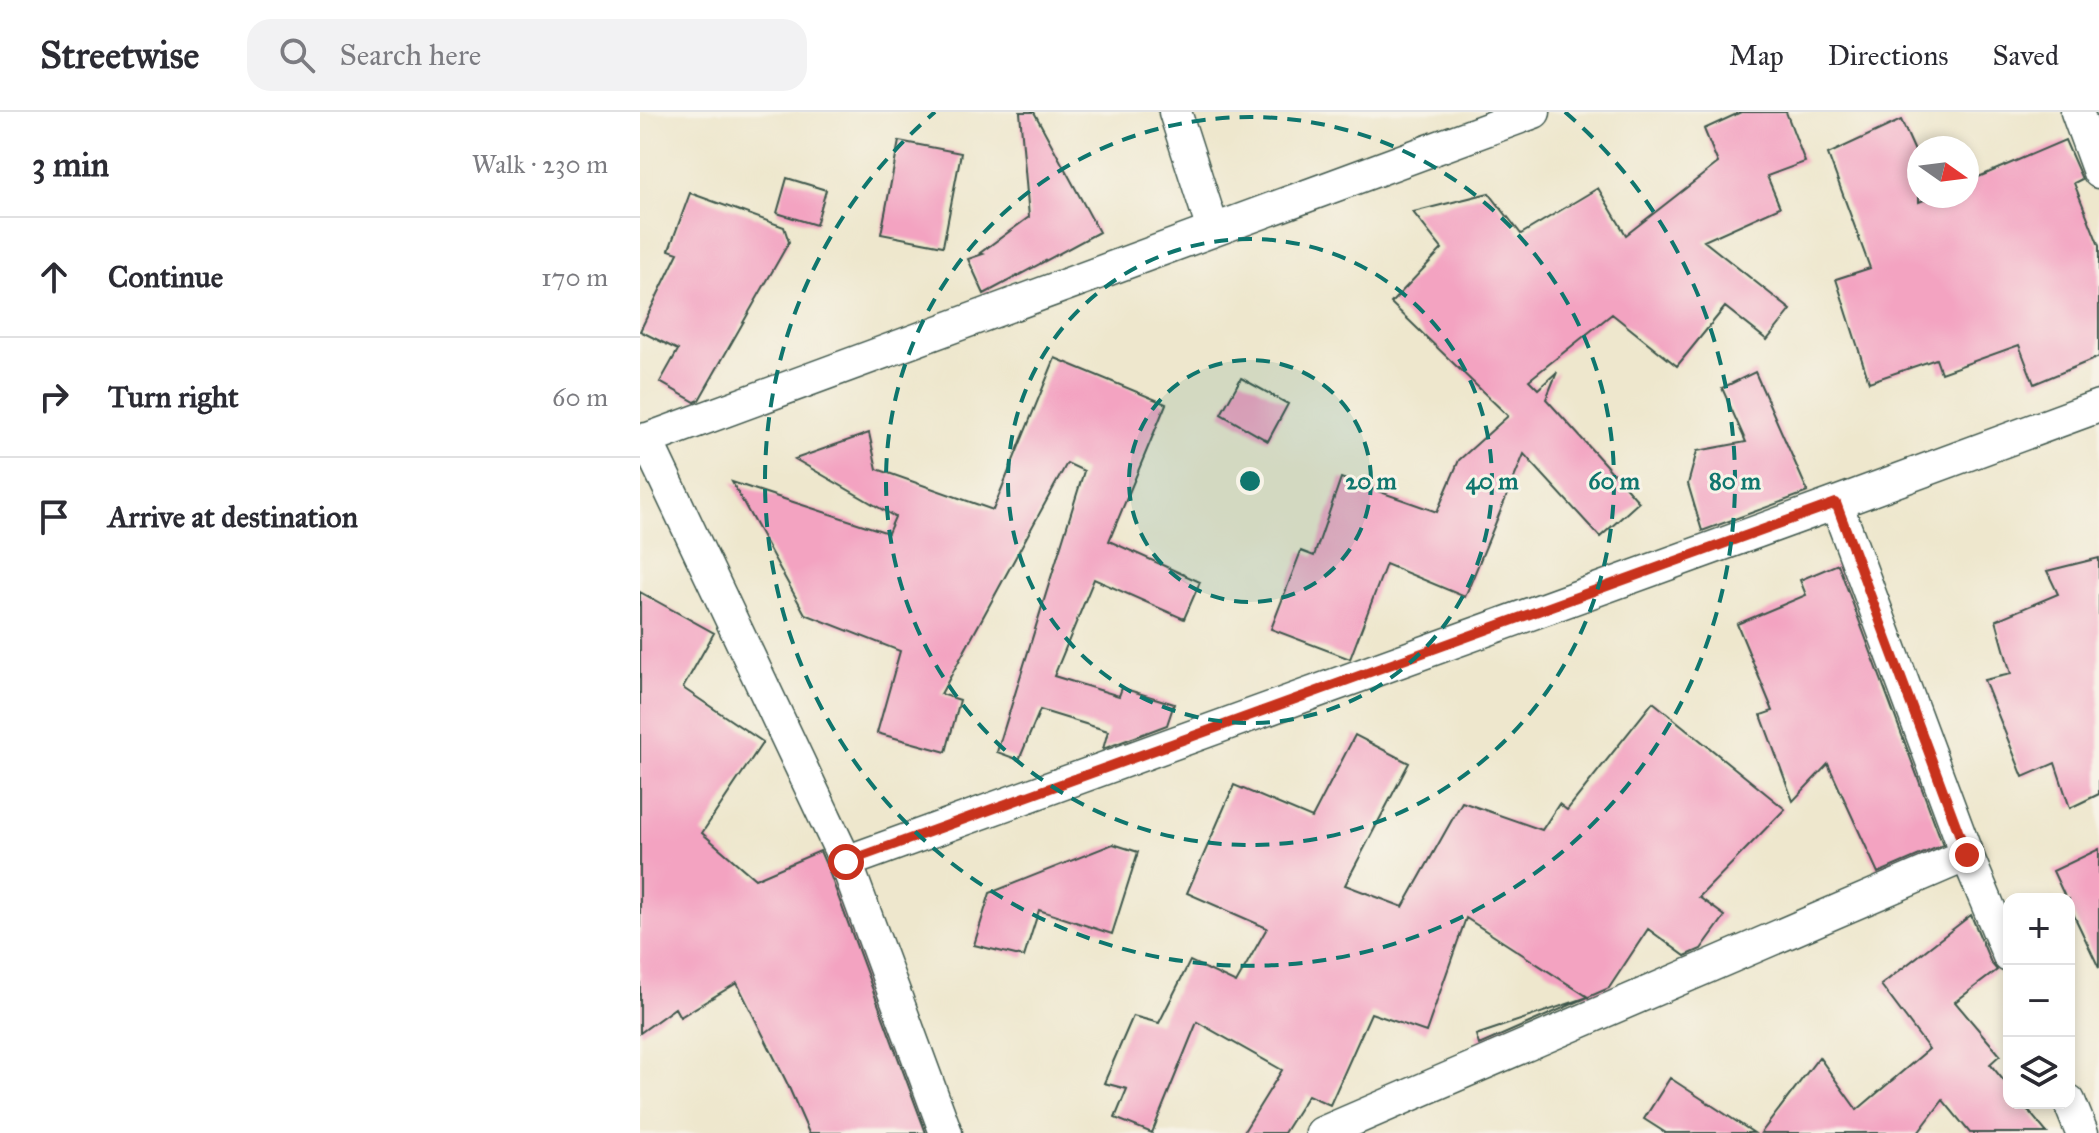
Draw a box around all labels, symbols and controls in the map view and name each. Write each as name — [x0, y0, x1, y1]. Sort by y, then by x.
search box — [247, 19, 807, 91]
text: Streetwise — [40, 32, 199, 78]
icon: search — [275, 33, 319, 77]
text: Search here — [339, 37, 481, 73]
text: Map — [1729, 38, 1784, 73]
text: Directions — [1828, 38, 1949, 73]
text: Saved — [1993, 38, 2059, 73]
north arrow — [1907, 136, 1979, 208]
text: 3 min — [32, 144, 109, 185]
text: Walk · 230 m — [472, 148, 608, 180]
icon: ahead — [32, 255, 76, 299]
text: Continue — [108, 259, 223, 295]
text: 170 m — [541, 261, 608, 293]
icon: right — [32, 375, 76, 419]
text: Turn right — [108, 379, 239, 415]
text: 60 m — [552, 381, 608, 413]
text: 20 m — [1345, 466, 1397, 496]
text: 40 m — [1466, 466, 1519, 496]
text: 60 m — [1588, 466, 1641, 496]
text: 80 m — [1709, 466, 1762, 496]
centre of rings — [1236, 467, 1264, 495]
icon: arrive — [32, 495, 76, 539]
text: Arrive at destination — [108, 499, 358, 535]
route end — [1949, 837, 1985, 873]
route start — [828, 844, 864, 880]
map controls — [2003, 893, 2075, 1109]
button: + — [2003, 893, 2075, 965]
button: − — [2003, 965, 2075, 1037]
button: layers — [2003, 1037, 2075, 1109]

